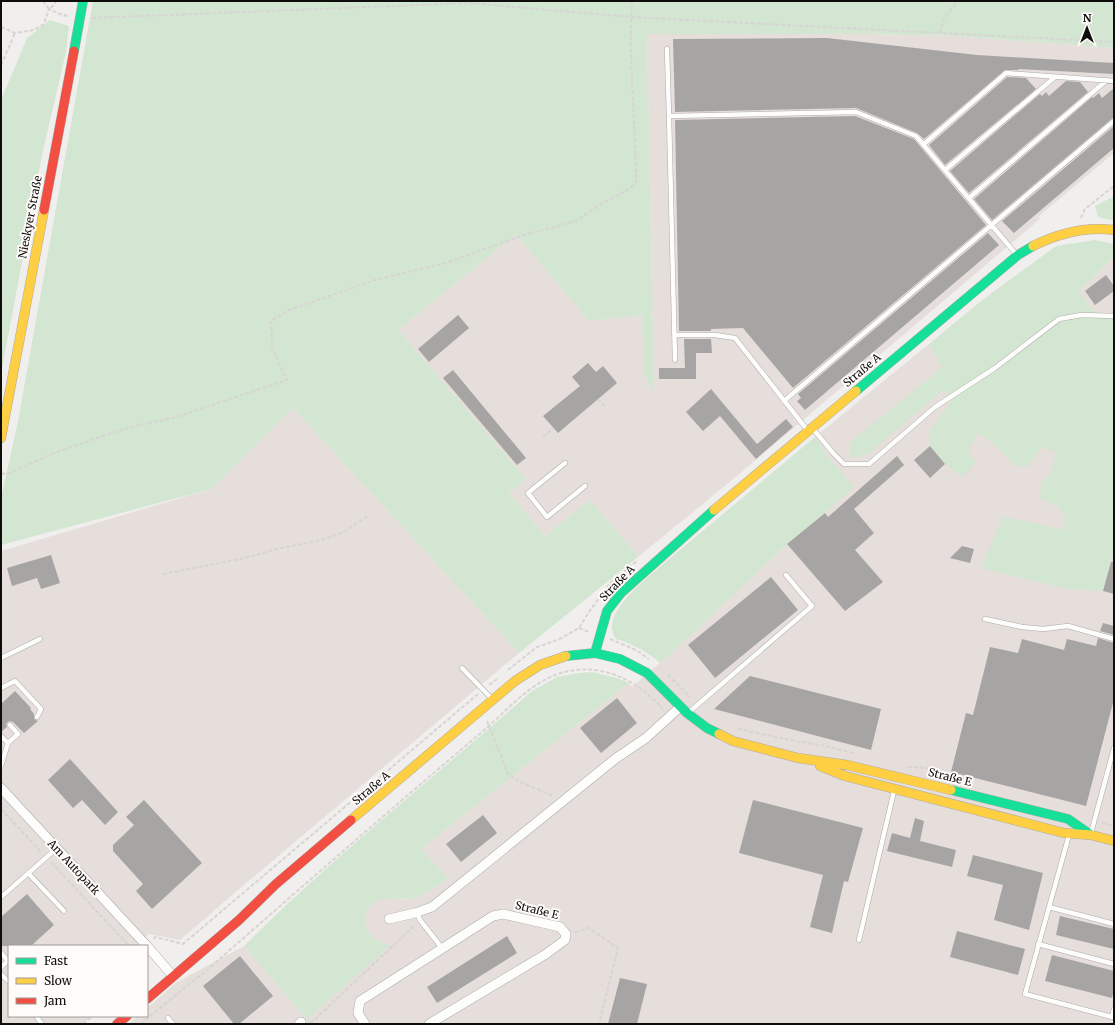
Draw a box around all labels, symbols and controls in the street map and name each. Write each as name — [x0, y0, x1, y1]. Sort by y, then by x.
north arrow — [1067, 8, 1107, 48]
text: N — [1083, 11, 1092, 25]
street label: Nieskyer Straße — [15, 174, 45, 260]
street label: Straße A — [840, 350, 884, 390]
street label: Straße A — [596, 562, 638, 604]
street label: Straße E — [927, 765, 973, 789]
street label: Straße A — [349, 768, 393, 808]
street label: Am Autopark — [44, 836, 103, 898]
street label: Straße E — [514, 898, 560, 922]
legend — [8, 945, 148, 1017]
text: Fast — [44, 953, 68, 968]
text: Slow — [44, 973, 73, 988]
text: Jam — [43, 993, 67, 1008]

